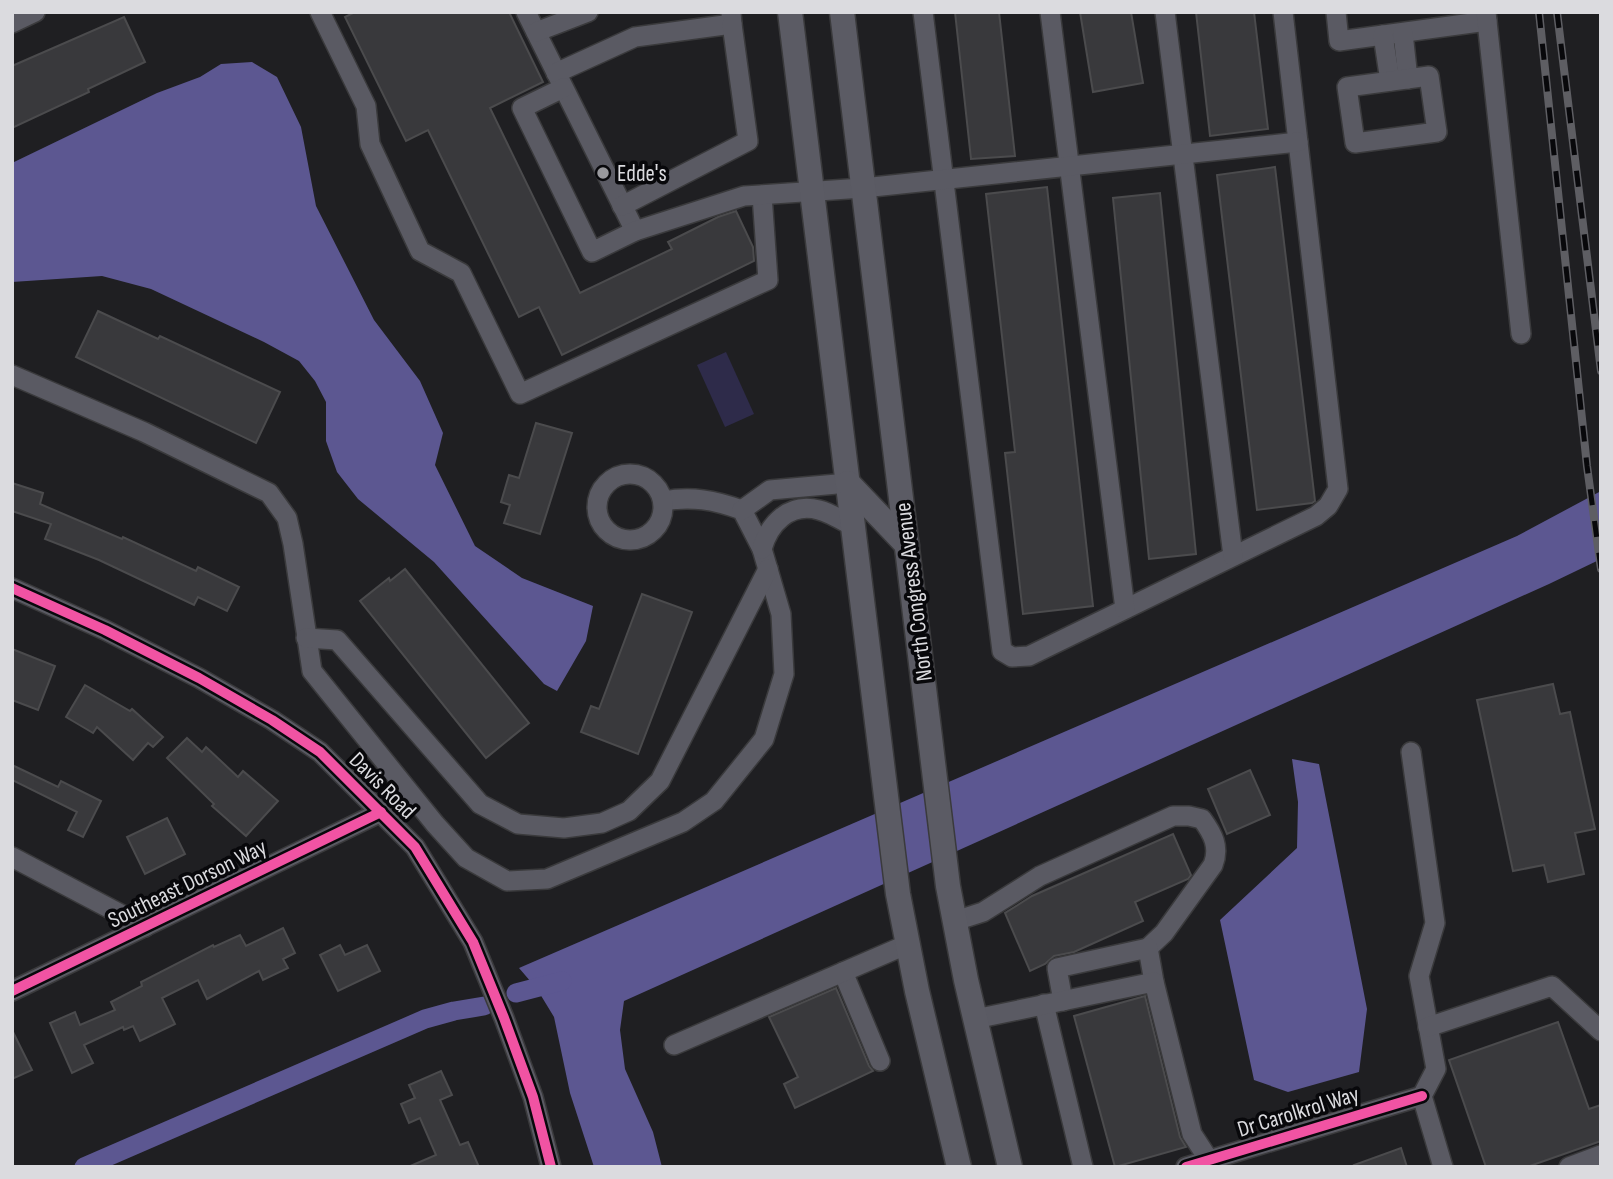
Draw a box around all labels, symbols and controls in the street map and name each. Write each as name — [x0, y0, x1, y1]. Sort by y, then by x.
place label: Edde's — [617, 160, 667, 188]
marker: Edde's — [595, 165, 611, 181]
street label: North Congress Avenue — [889, 501, 939, 683]
street label: Davis Road — [343, 746, 422, 825]
street label: Southeast Dorson Way — [103, 833, 272, 934]
street label: Dr Carolkrol Way — [1234, 1080, 1363, 1144]

